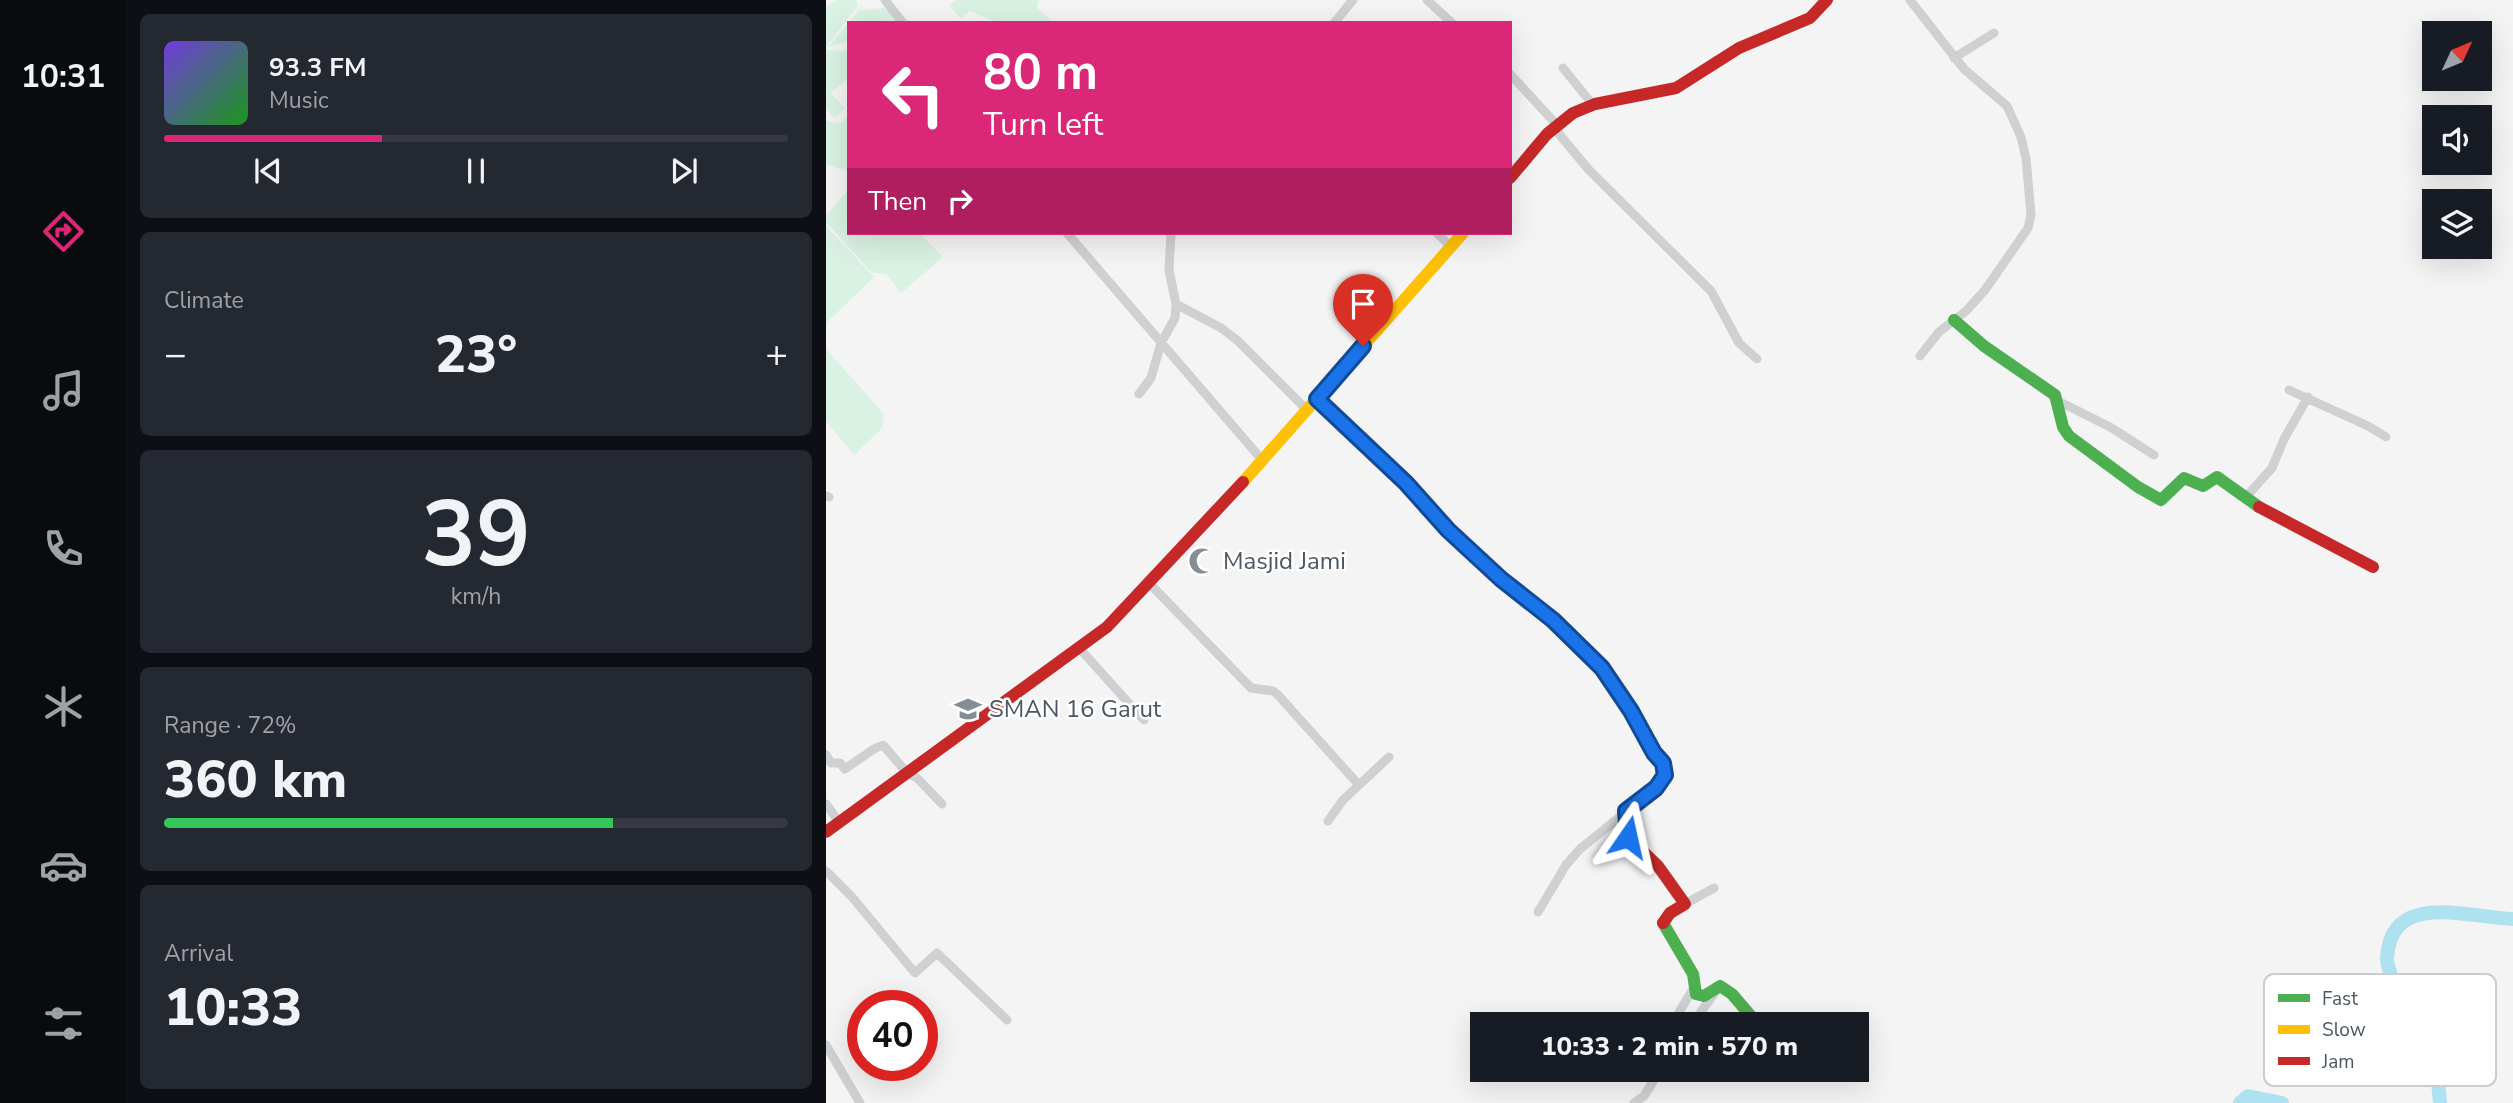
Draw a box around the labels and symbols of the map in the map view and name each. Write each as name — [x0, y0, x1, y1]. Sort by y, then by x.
north arrow — [2422, 21, 2492, 91]
pin — [1333, 274, 1393, 346]
place label: Masjid Jami — [1223, 545, 1346, 577]
mosque icon: Masjid Jami — [1187, 546, 1217, 576]
place label: SMAN 16 Garut — [989, 693, 1162, 725]
school or university icon: SMAN 16 Garut — [953, 694, 983, 724]
position arrow — [1591, 800, 1665, 874]
legend — [2264, 974, 2496, 1086]
text: Fast — [2322, 986, 2358, 1012]
speed limit sign: 40 — [847, 990, 938, 1081]
text: Slow — [2322, 1017, 2366, 1043]
text: Jam — [2321, 1049, 2355, 1075]

